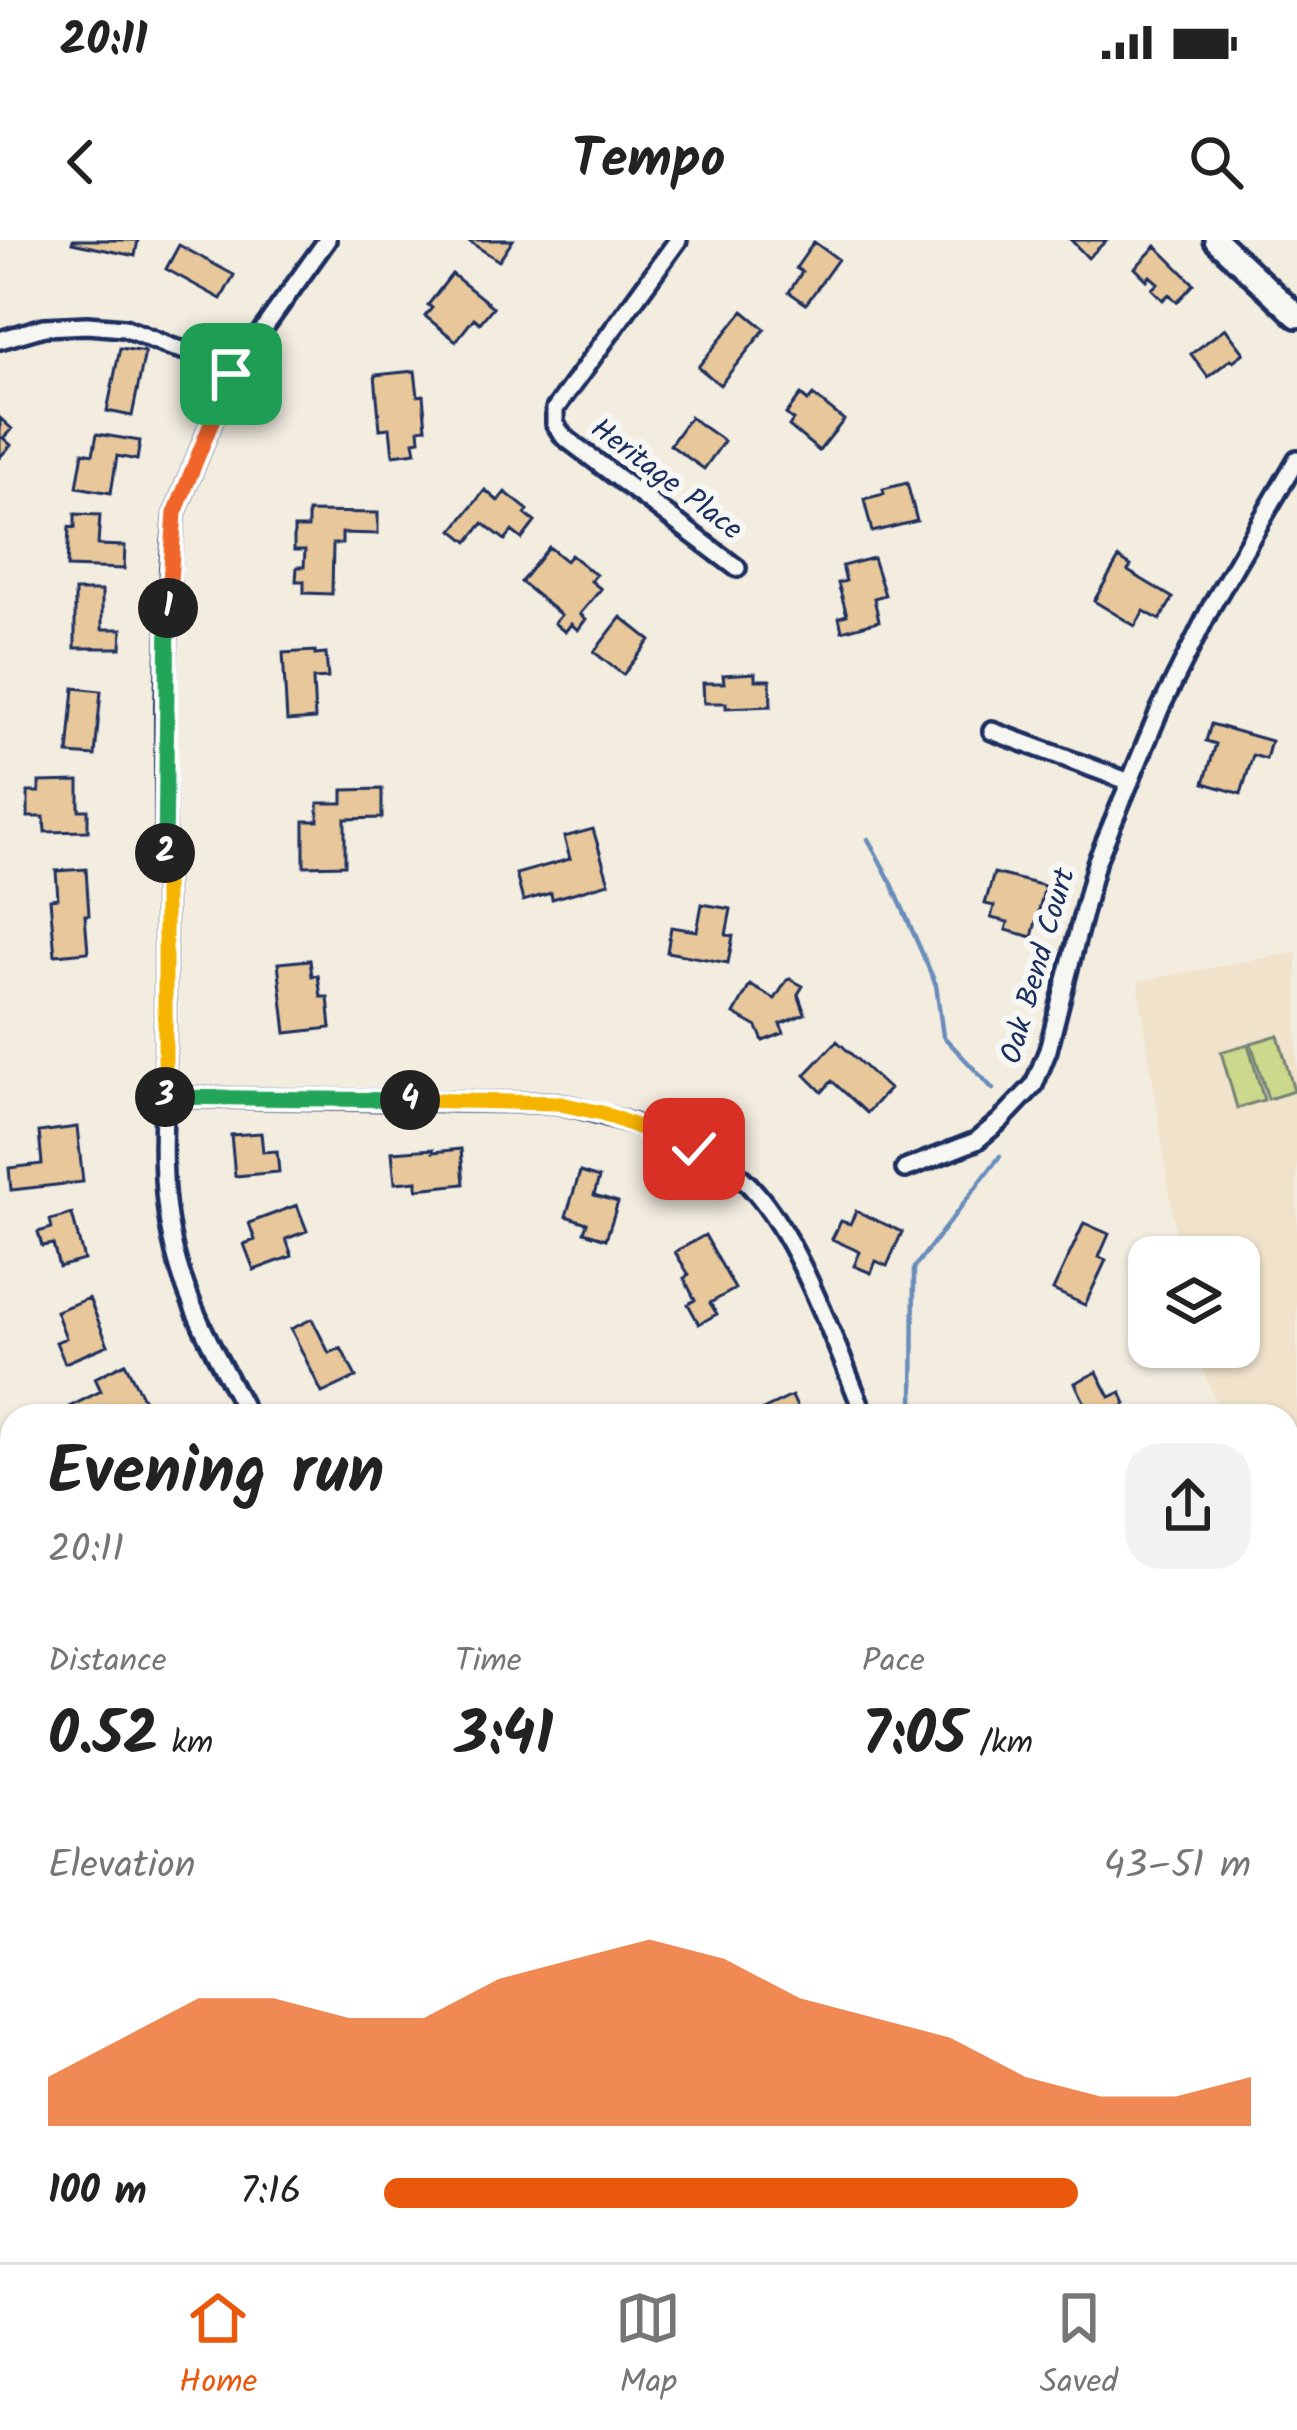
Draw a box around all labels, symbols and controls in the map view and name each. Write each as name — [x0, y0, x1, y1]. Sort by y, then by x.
text: 20:11 — [60, 6, 148, 78]
text: Tempo — [572, 119, 725, 205]
icon: back — [48, 129, 114, 195]
icon: search — [1183, 129, 1249, 195]
pin — [180, 323, 282, 425]
icon: arrive — [198, 341, 264, 407]
street label: Heritage Place — [579, 406, 753, 554]
pin: 1 — [138, 578, 198, 638]
text: 1 — [163, 581, 173, 634]
pin: 2 — [135, 823, 195, 883]
text: 2 — [155, 826, 175, 879]
street label: Oak Bend Court — [988, 862, 1090, 1070]
pin: 3 — [135, 1067, 195, 1127]
text: 3 — [156, 1070, 174, 1123]
pin: 4 — [380, 1070, 440, 1130]
text: 4 — [401, 1073, 419, 1126]
pin — [643, 1098, 745, 1200]
icon: check — [661, 1116, 727, 1182]
map controls — [1128, 1236, 1260, 1368]
button: layers — [1128, 1236, 1260, 1368]
text: Evening run — [48, 1422, 384, 1527]
button: share — [1125, 1443, 1251, 1569]
text: 20:11 — [48, 1520, 124, 1582]
text: Distance — [48, 1636, 167, 1689]
text: Time — [455, 1636, 522, 1689]
text: Pace — [862, 1636, 925, 1689]
text: 0.52 — [48, 1689, 158, 1785]
text: 3:41 — [455, 1689, 553, 1785]
text: 7:05 — [862, 1689, 966, 1785]
text: km — [158, 1718, 213, 1771]
text: /km — [966, 1718, 1033, 1771]
text: Elevation — [48, 1836, 196, 1898]
text: 43–51 m — [1104, 1836, 1251, 1898]
text: 100 m — [48, 2162, 147, 2224]
text: 7:16 — [240, 2162, 302, 2224]
tab: Home — [179, 2285, 257, 2410]
tab: Map — [615, 2285, 681, 2410]
tab: Saved — [1040, 2285, 1118, 2410]

